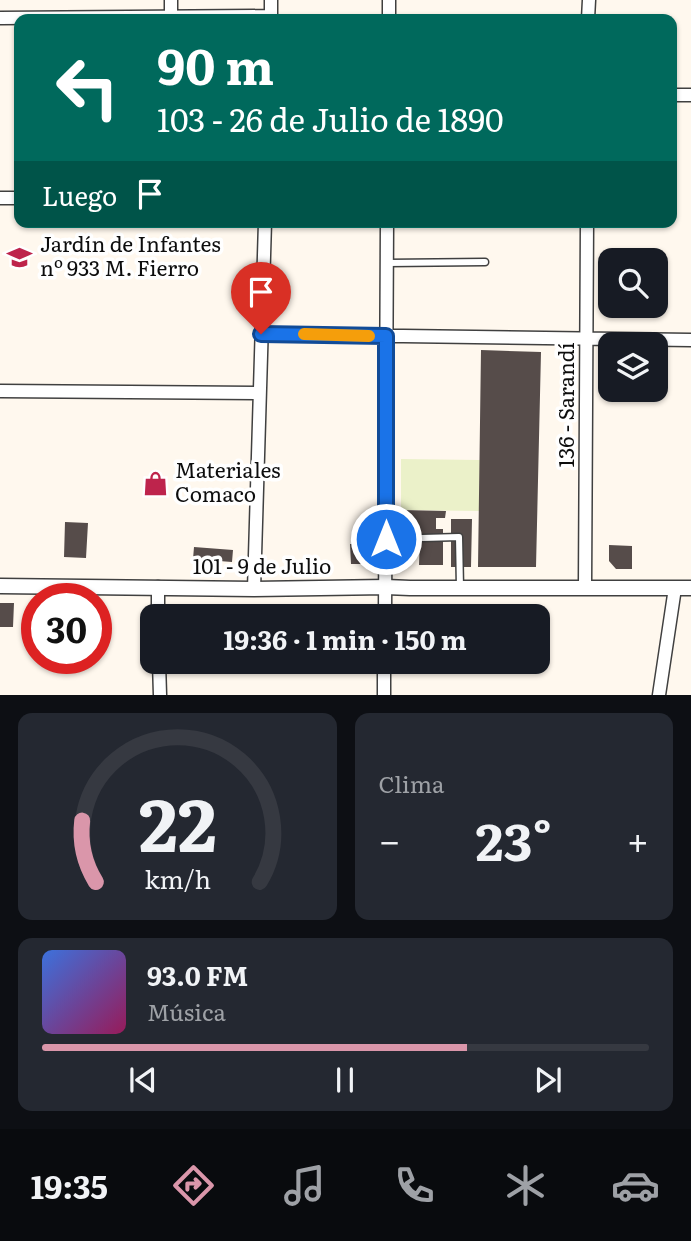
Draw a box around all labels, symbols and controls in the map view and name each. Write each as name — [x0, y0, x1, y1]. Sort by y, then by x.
text: 90 m — [157, 27, 274, 100]
icon: left — [42, 42, 133, 133]
text: 103 - 26 de Julio de 1890 — [157, 94, 503, 142]
text: Luego — [42, 175, 117, 214]
icon: arrive — [131, 175, 169, 213]
place label: Jardín de Infantes nº 933 M. Fierro — [40, 227, 221, 282]
school or university icon: Jardín de Infantes nº 933 M. Fierro — [6, 243, 34, 271]
map controls — [598, 248, 668, 402]
button: search — [598, 248, 668, 318]
pin — [231, 262, 291, 334]
icon: arrive — [242, 273, 280, 311]
button: layers — [598, 332, 668, 402]
street label: 136 - Sarandí — [549, 342, 580, 468]
place label: Materiales Comaco — [175, 453, 281, 508]
shop icon: Materiales Comaco — [141, 469, 169, 497]
position arrow — [349, 502, 423, 576]
street label: 101 - 9 de Julio — [193, 549, 331, 580]
speed limit sign: 30 — [21, 583, 112, 674]
text: 19:36 · 1 min · 150 m — [223, 619, 467, 658]
text: Clima — [379, 766, 444, 800]
text: 22 — [138, 767, 216, 875]
text: 23° — [476, 800, 552, 877]
text: − — [379, 810, 401, 867]
text: + — [627, 810, 649, 867]
text: km/h — [144, 860, 211, 897]
text: 93.0 FM — [147, 955, 248, 994]
text: Música — [147, 994, 226, 1028]
icon: previous — [124, 1061, 162, 1099]
icon: pause — [326, 1061, 364, 1099]
icon: next — [529, 1061, 567, 1099]
text: 19:35 — [31, 1161, 108, 1209]
icon: directions — [169, 1161, 218, 1210]
icon: music — [280, 1161, 329, 1210]
icon: phone — [390, 1161, 439, 1210]
icon: climate — [501, 1161, 550, 1210]
icon: car — [611, 1161, 660, 1210]

